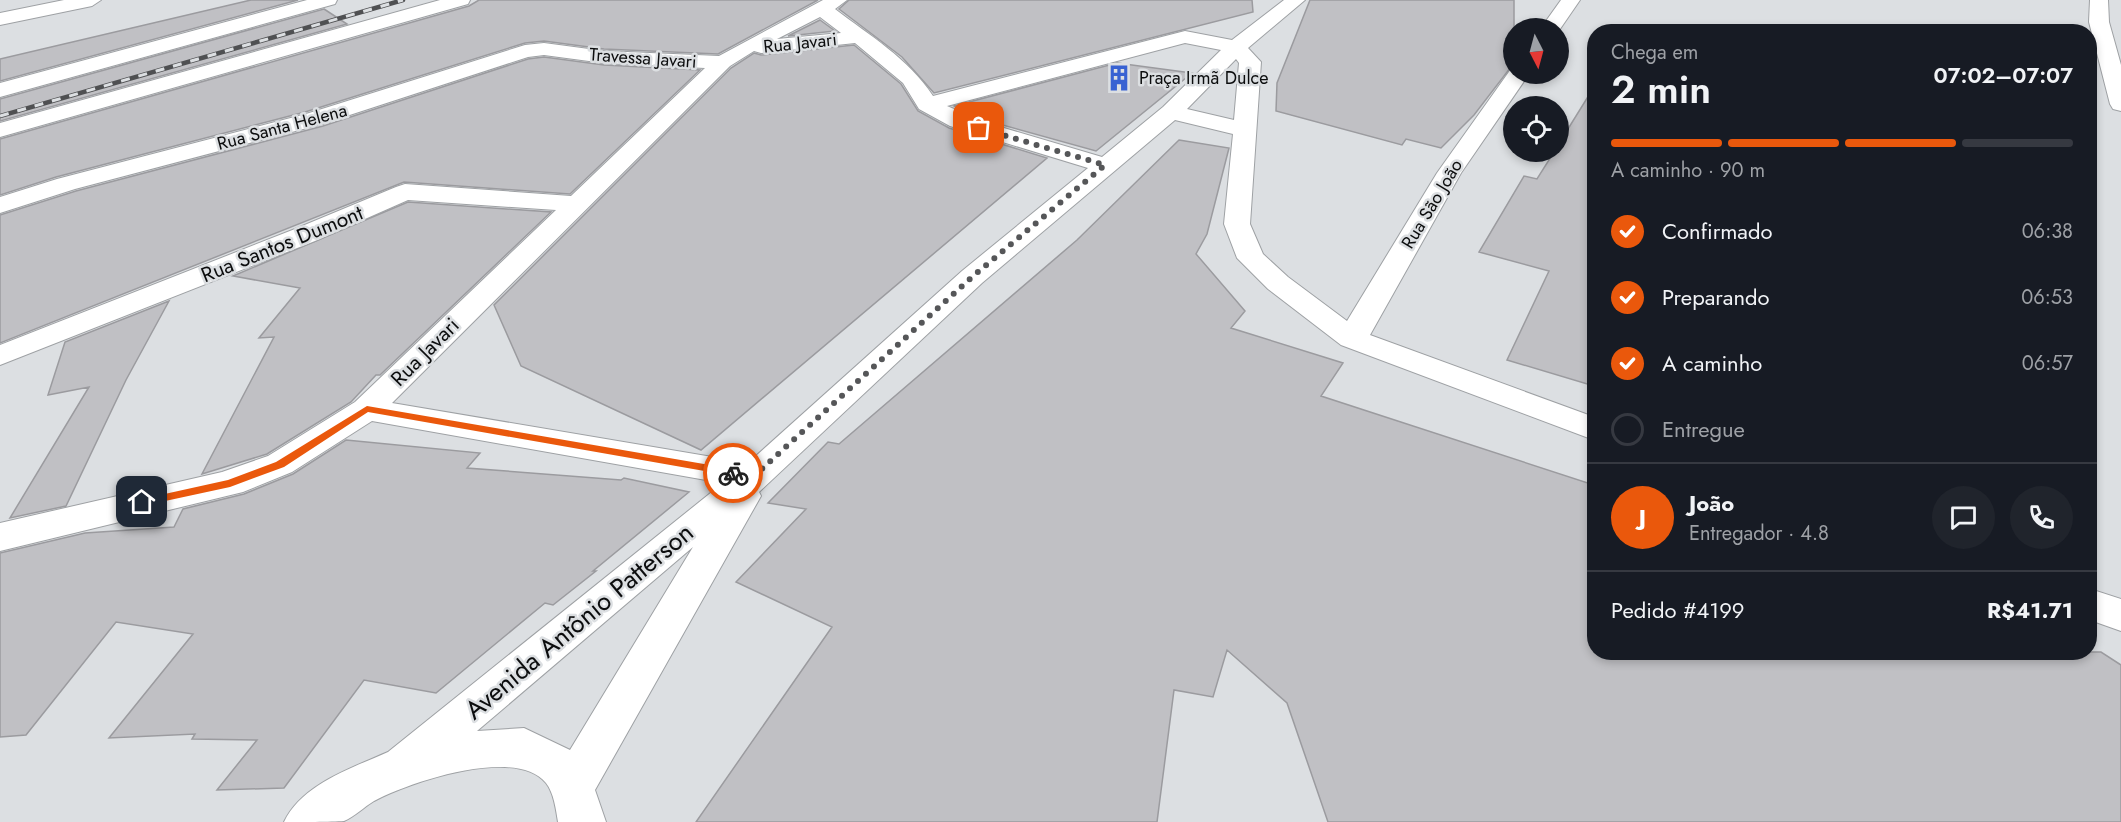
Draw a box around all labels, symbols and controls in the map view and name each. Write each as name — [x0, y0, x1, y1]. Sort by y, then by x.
north arrow — [1503, 18, 1569, 84]
map controls — [1503, 18, 1569, 162]
street label: Rua Javari — [762, 26, 838, 60]
text: Chega em — [1611, 38, 1698, 67]
street label: Travessa Javari — [588, 41, 698, 75]
text: 07:02–07:07 — [1934, 59, 2073, 91]
text: 2 min — [1611, 61, 1711, 118]
building icon: Praça Irmã Dulce — [1104, 63, 1134, 93]
place label: Praça Irmã Dulce — [1139, 65, 1268, 91]
button: locate — [1503, 96, 1569, 162]
street label: Rua Santa Helena — [214, 97, 350, 157]
pin — [953, 102, 1004, 153]
icon: bag — [962, 111, 995, 144]
street label: Rua São João — [1395, 154, 1469, 254]
text: A caminho · 90 m — [1611, 156, 1765, 185]
street label: Rua Santos Dumont — [196, 198, 368, 290]
icon: check — [1611, 215, 1644, 248]
text: Confirmado — [1662, 215, 1772, 247]
text: 06:38 — [2022, 217, 2073, 246]
icon: check — [1611, 281, 1644, 314]
text: Preparando — [1662, 281, 1770, 313]
text: 06:53 — [2021, 283, 2073, 312]
street label: Rua Javari — [384, 311, 466, 393]
icon: check — [1611, 347, 1644, 380]
text: A caminho — [1662, 347, 1762, 379]
text: 06:57 — [2022, 349, 2073, 378]
text: Entregue — [1662, 413, 1745, 445]
courier — [703, 443, 763, 503]
icon: bike — [717, 457, 750, 490]
pin — [116, 476, 167, 527]
icon: home — [125, 485, 158, 518]
button: chat — [1932, 486, 1995, 549]
button: phone — [2010, 486, 2073, 549]
text: João — [1689, 487, 1734, 519]
text: J — [1639, 501, 1646, 533]
street label: Avenida Antônio Patterson — [456, 514, 702, 728]
text: Entregador · 4.8 — [1689, 519, 1829, 548]
text: Pedido #4199 — [1611, 594, 1745, 626]
text: R$41.71 — [1987, 594, 2073, 626]

